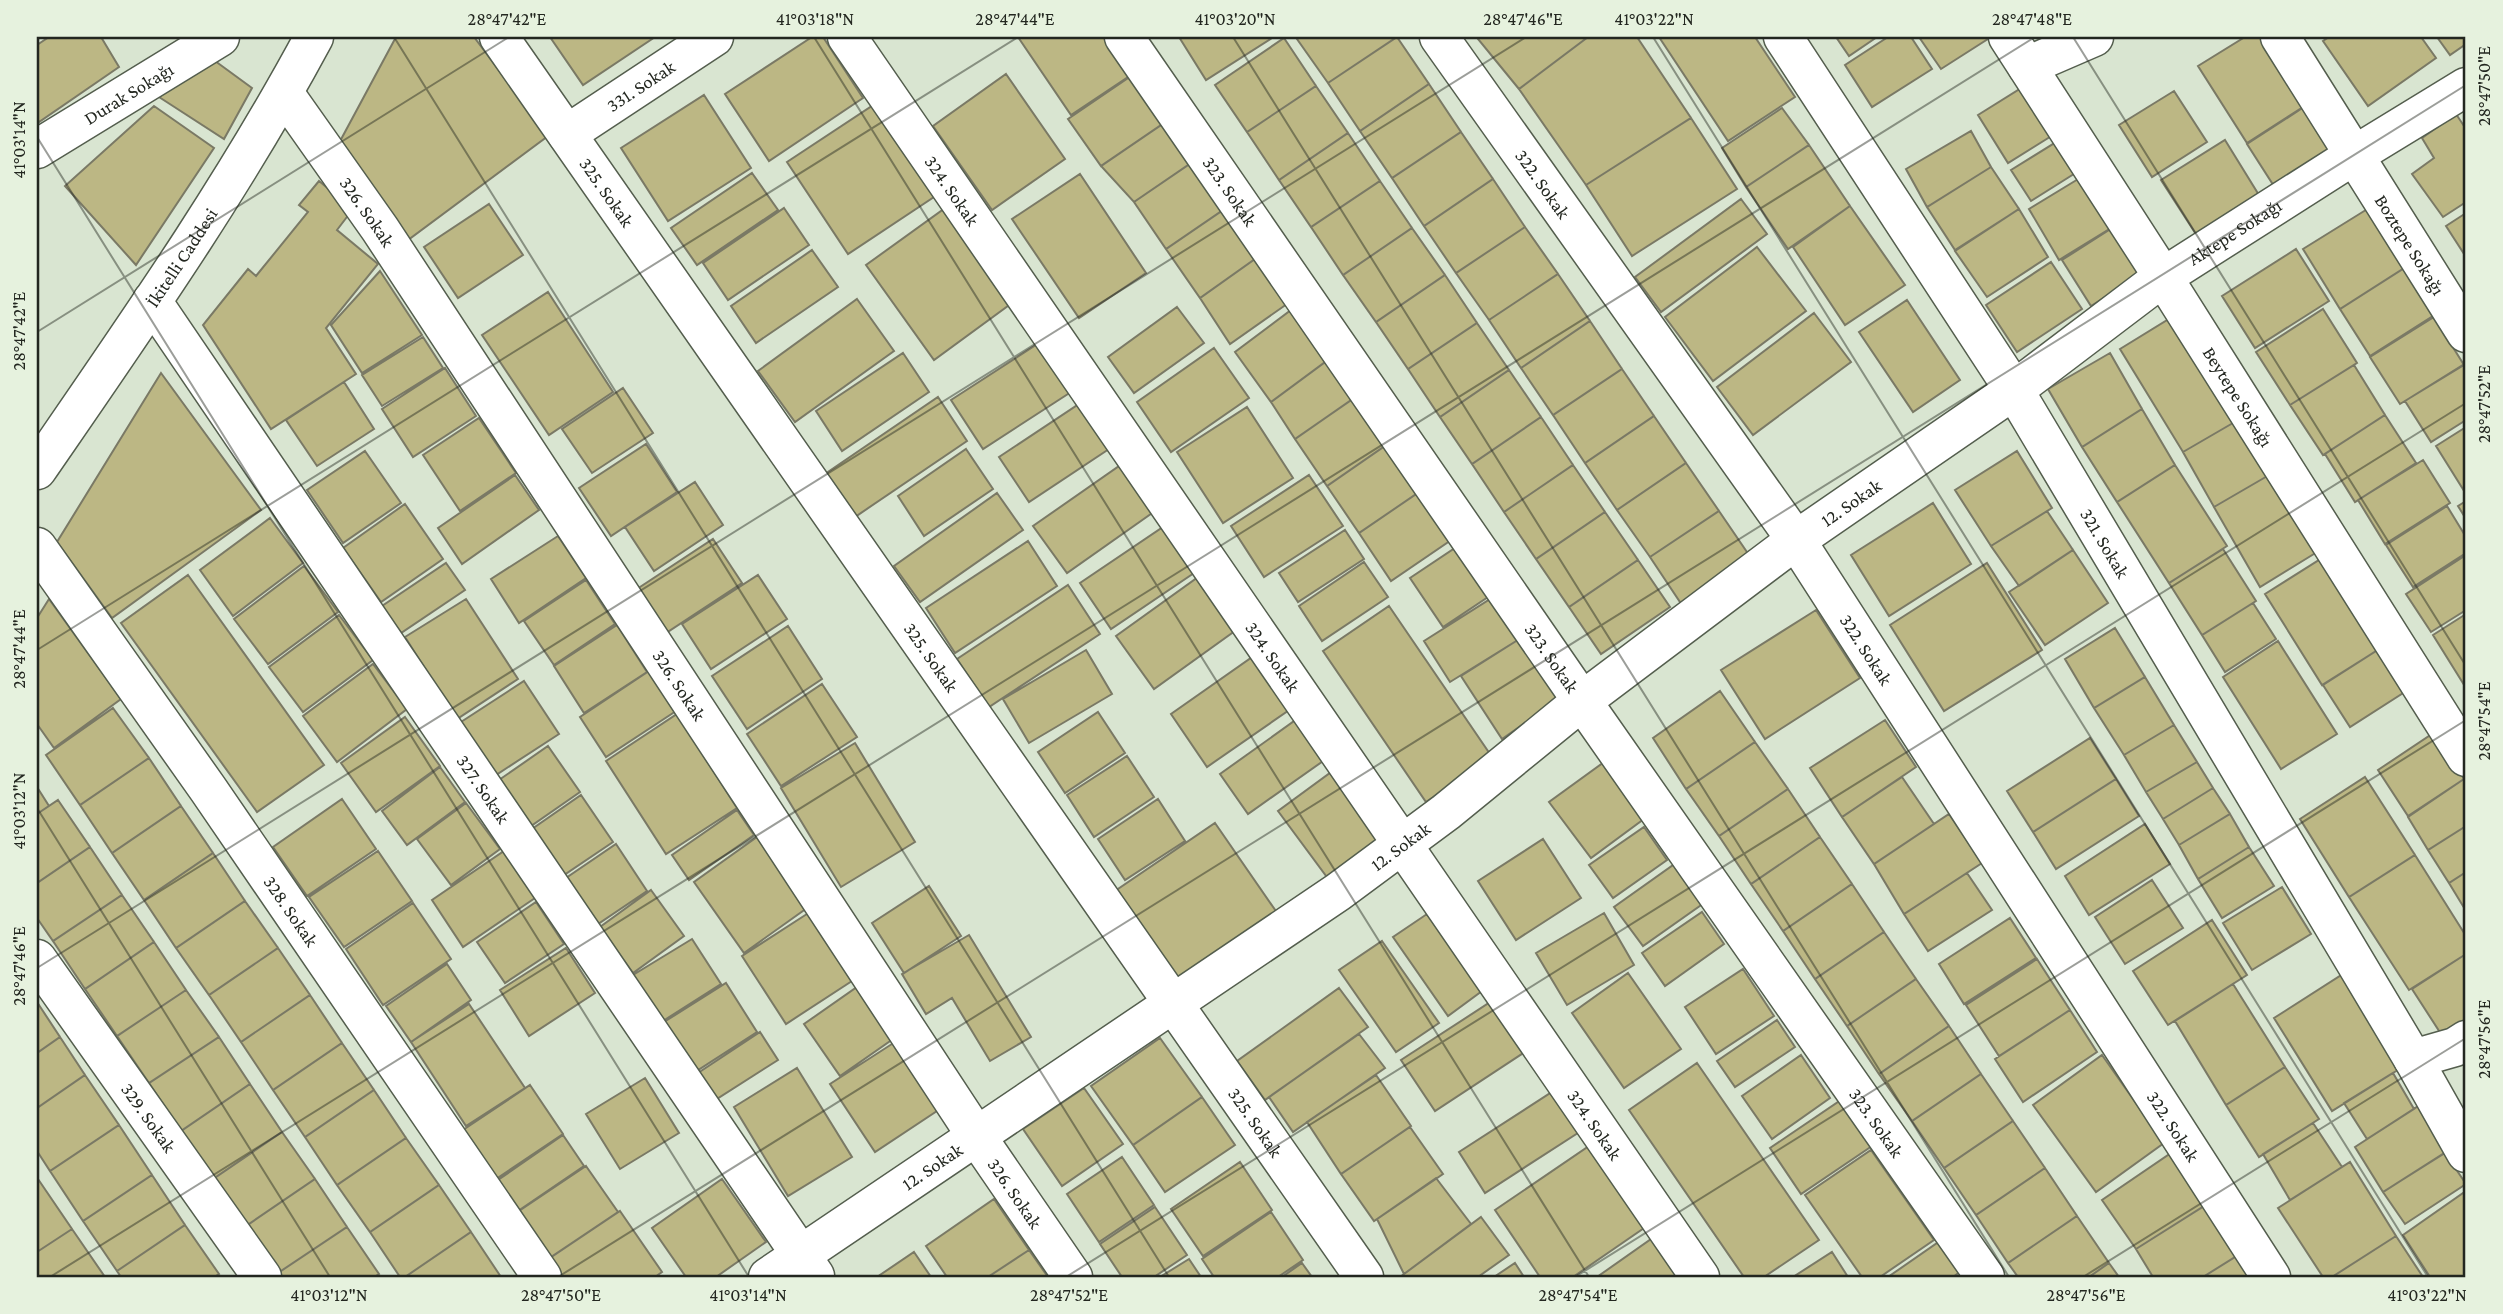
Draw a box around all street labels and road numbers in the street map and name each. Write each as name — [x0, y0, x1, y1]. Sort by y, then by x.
street label: 331. Sokak — [602, 55, 679, 116]
street label: Durak Sokağı — [80, 58, 177, 128]
street label: 322. Sokak — [1511, 145, 1575, 223]
street label: 324. Sokak — [921, 151, 984, 230]
street label: 323. Sokak — [1199, 152, 1262, 231]
street label: 325. Sokak — [576, 153, 639, 232]
street label: 326. Sokak — [336, 172, 400, 251]
street label: Boztepe Sokağı — [2371, 190, 2450, 299]
street label: Aktepe Sokağı — [2184, 194, 2285, 269]
street label: İkitelli Caddesi — [141, 204, 221, 311]
street label: Beytepe Sokağı — [2199, 343, 2278, 450]
street label: 12. Sokak — [1817, 474, 1886, 530]
street label: 321. Sokak — [2076, 504, 2135, 582]
street label: 322. Sokak — [1836, 610, 1898, 690]
street label: 324. Sokak — [1242, 617, 1305, 697]
street label: 325. Sokak — [900, 618, 964, 697]
street label: 323. Sokak — [1521, 619, 1584, 697]
street label: 326. Sokak — [649, 645, 711, 725]
street label: 327. Sokak — [453, 750, 515, 828]
street label: 12. Sokak — [1366, 817, 1435, 875]
street label: 328. Sokak — [260, 871, 324, 951]
street label: 329. Sokak — [117, 1079, 181, 1157]
street label: 325. Sokak — [1224, 1083, 1288, 1162]
street label: 323. Sokak — [1845, 1084, 1909, 1162]
street label: 324. Sokak — [1564, 1085, 1627, 1165]
street label: 322. Sokak — [2143, 1087, 2205, 1166]
street label: 12. Sokak — [898, 1138, 967, 1194]
street label: 326. Sokak — [984, 1154, 1047, 1233]

